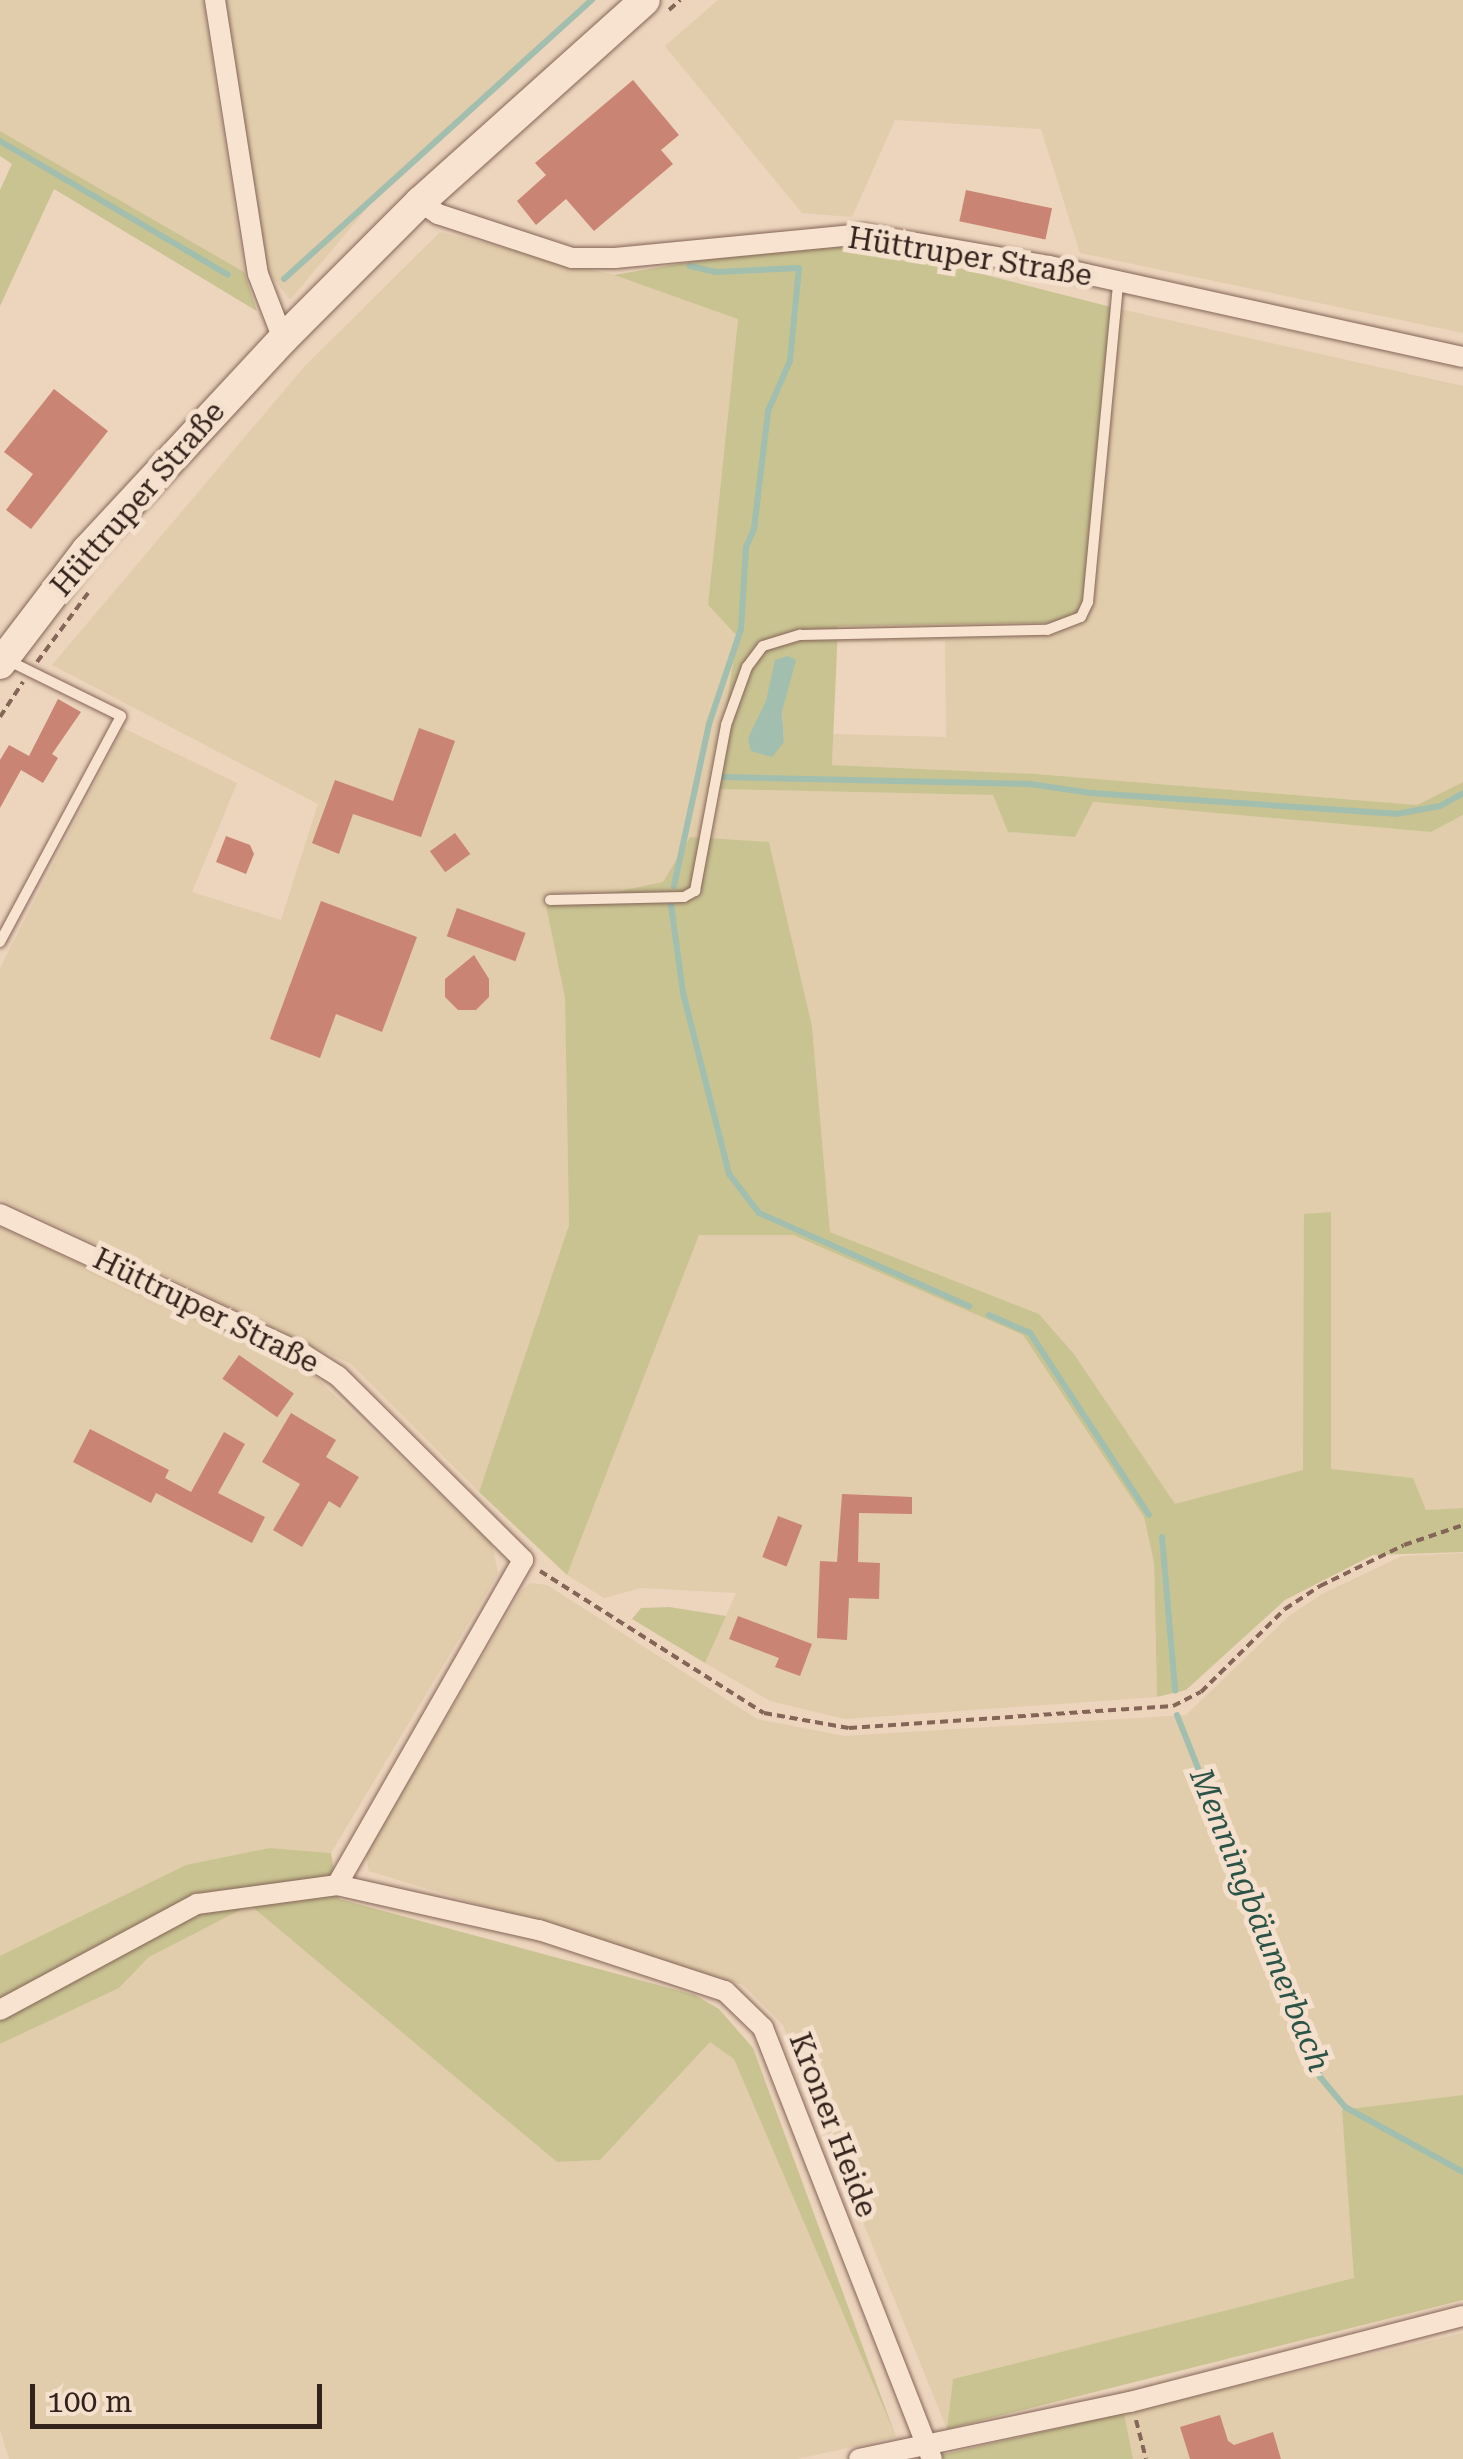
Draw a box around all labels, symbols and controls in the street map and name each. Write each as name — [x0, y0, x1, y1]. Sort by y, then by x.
street label: Hüttruper Straße — [845, 220, 1095, 294]
street label: Hüttruper Straße — [44, 394, 232, 604]
street label: Hüttruper Straße — [87, 1241, 325, 1381]
water label: Menningbäumerbach — [1182, 1763, 1338, 2077]
street label: Kroner Heide — [781, 2028, 885, 2222]
scale bar — [35, 2364, 328, 2426]
text: 100 m — [47, 2384, 132, 2419]

